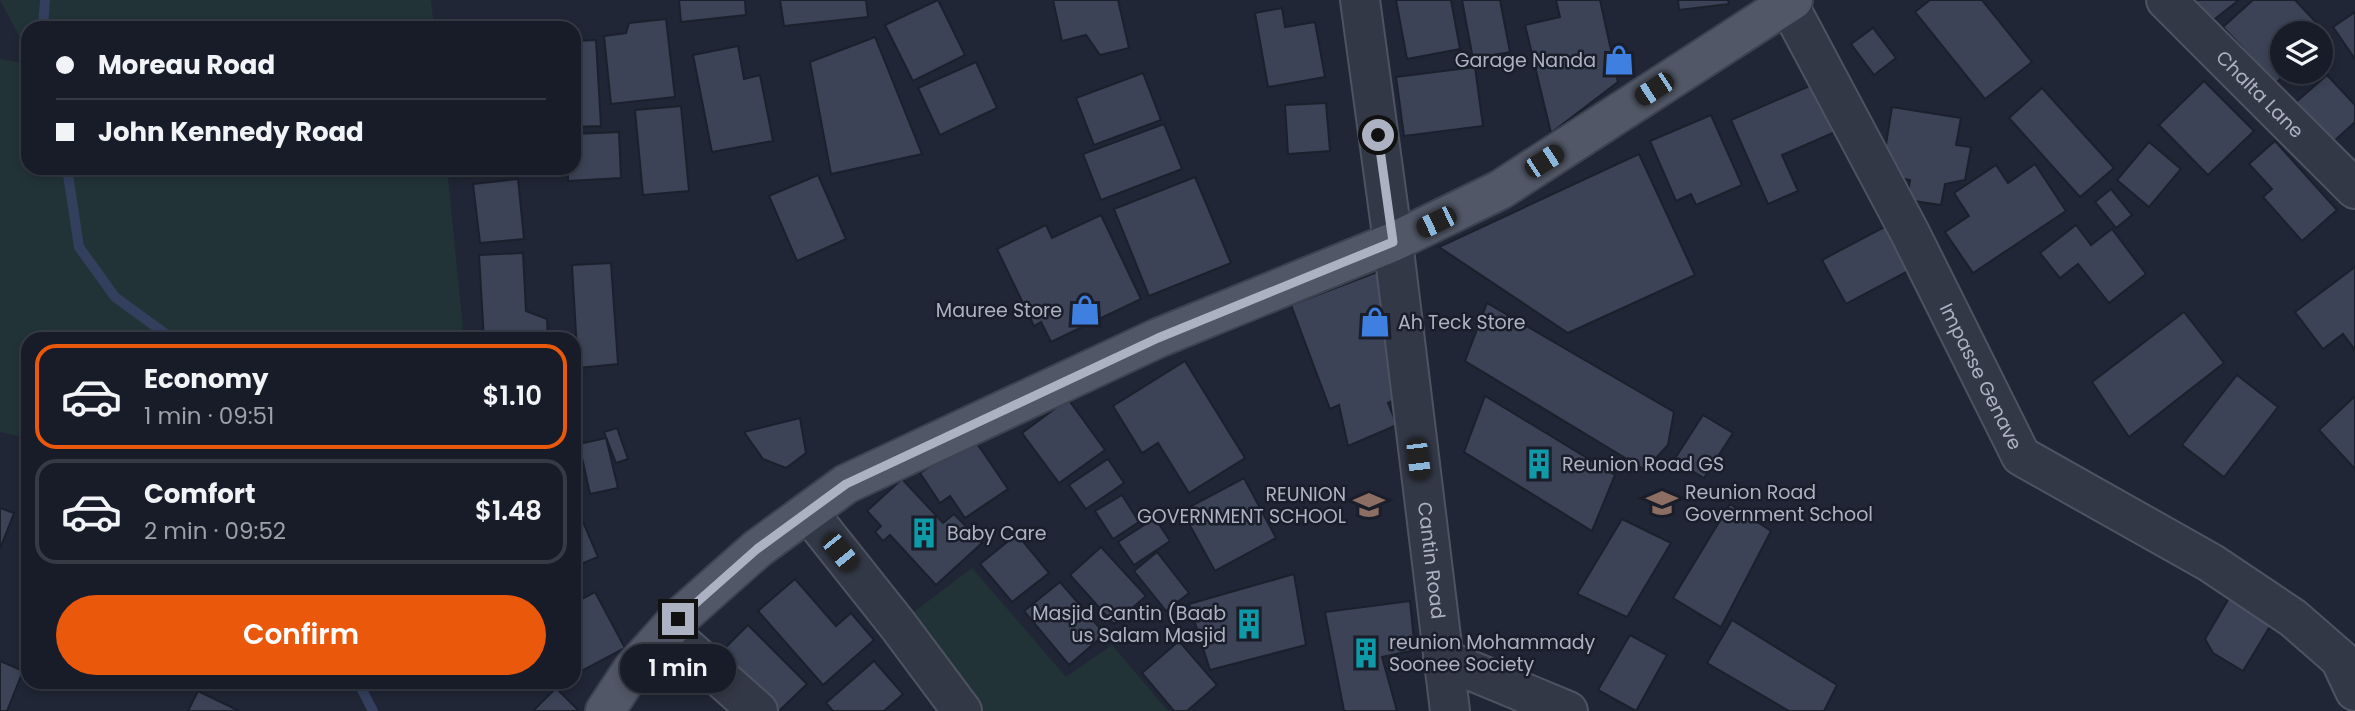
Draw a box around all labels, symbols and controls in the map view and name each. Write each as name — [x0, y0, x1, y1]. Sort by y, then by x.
map controls — [2270, 21, 2333, 84]
button: layers — [2270, 21, 2333, 84]
shop icon: Garage Nanda — [1602, 43, 1636, 77]
street label: Chalta Lane — [2210, 44, 2310, 144]
text: Moreau Road — [98, 47, 275, 83]
place label: Garage Nanda — [1455, 47, 1596, 74]
car — [1631, 69, 1678, 109]
text: John Kennedy Road — [98, 114, 364, 150]
route start — [1362, 119, 1394, 151]
car — [1521, 141, 1568, 181]
car — [1413, 203, 1460, 241]
shop icon: Mauree Store — [1068, 293, 1102, 327]
place label: Mauree Store — [936, 297, 1062, 324]
street label: Impasse Genave — [1933, 299, 2029, 454]
shop icon: Ah Teck Store — [1358, 305, 1392, 339]
place label: Ah Teck Store — [1398, 309, 1526, 336]
text: Economy — [144, 361, 268, 397]
icon: car — [60, 365, 123, 428]
text: $1.10 — [483, 378, 542, 414]
text: 1 min · 09:51 — [144, 400, 274, 432]
car — [1406, 437, 1431, 481]
building icon: Reunion Road GS — [1522, 447, 1556, 481]
place label: Reunion Road GS — [1562, 451, 1724, 478]
text: Comfort — [144, 476, 256, 512]
place label: Reunion Road Government School — [1685, 479, 1873, 528]
icon: car — [60, 480, 123, 543]
place label: REUNION GOVERNMENT SCHOOL — [1137, 481, 1346, 530]
school or university icon: Reunion Road Government School — [1645, 486, 1679, 520]
school or university icon: REUNION GOVERNMENT SCHOOL — [1352, 488, 1386, 522]
text: $1.48 — [475, 493, 542, 529]
street label: Cantin Road — [1411, 500, 1452, 621]
text: 2 min · 09:52 — [144, 515, 286, 547]
building icon: Baby Care — [907, 516, 941, 550]
place label: Baby Care — [947, 520, 1046, 547]
car — [819, 529, 862, 575]
button: Confirm — [56, 595, 546, 675]
place label: Masjid Cantin (Baab us Salam Masjid — [1032, 600, 1226, 649]
route end — [662, 603, 694, 635]
building icon: Masjid Cantin (Baab us Salam Masjid — [1232, 607, 1266, 641]
place label: reunion Mohammady Soonee Society — [1389, 629, 1596, 678]
building icon: reunion Mohammady Soonee Society — [1349, 636, 1383, 670]
callout: 1 min — [620, 644, 736, 692]
text: 1 min — [648, 652, 708, 684]

